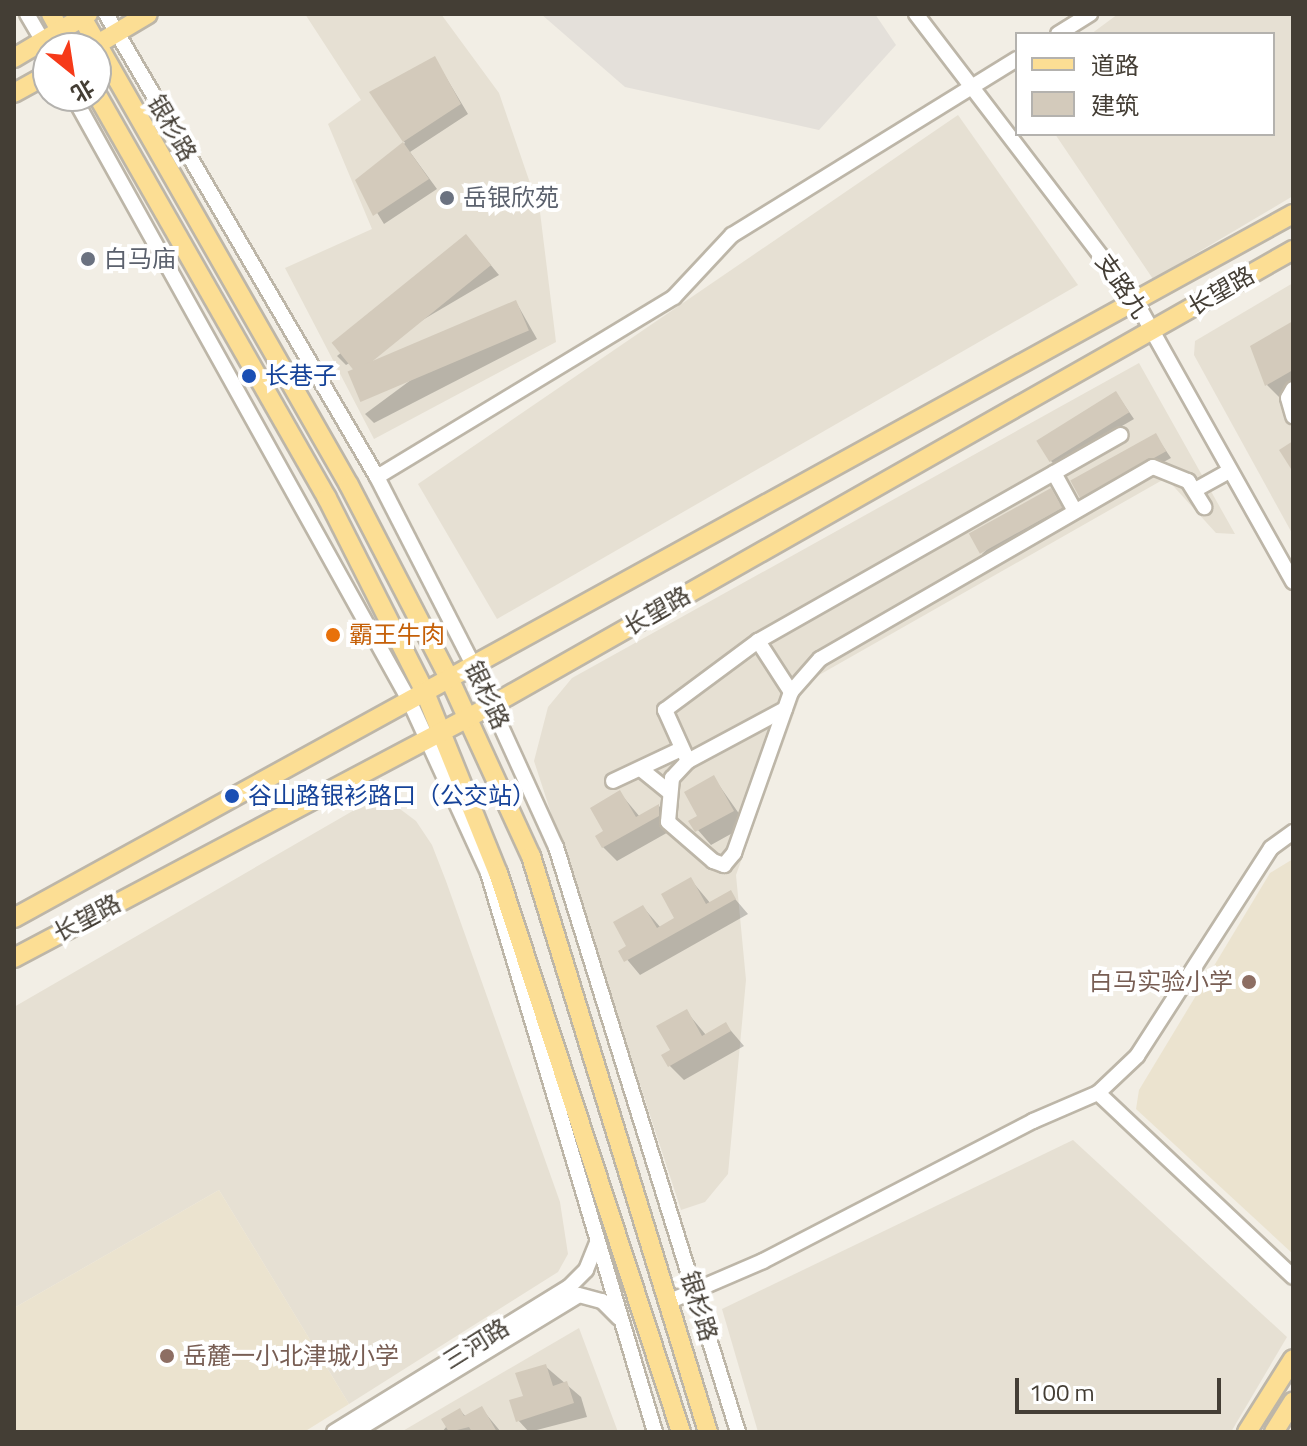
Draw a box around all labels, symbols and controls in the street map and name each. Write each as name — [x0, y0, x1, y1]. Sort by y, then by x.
north arrow — [32, 32, 112, 112]
legend — [1015, 32, 1275, 136]
text: 道路 — [1091, 47, 1139, 83]
text: 北 — [65, 71, 101, 111]
text: 建筑 — [1091, 87, 1139, 123]
street label: 银杉路 — [142, 90, 202, 166]
place label: 岳银欣苑 — [463, 184, 559, 212]
marker: 岳银欣苑 — [438, 189, 456, 207]
place label: 白马庙 — [104, 245, 176, 273]
street label: 支路九 — [1090, 248, 1154, 324]
marker: 白马庙 — [79, 250, 97, 268]
street label: 长望路 — [1183, 261, 1259, 321]
place label: 长巷子 — [265, 362, 337, 390]
marker: 长巷子 — [240, 367, 258, 385]
street label: 长望路 — [619, 581, 695, 641]
place label: 霸王牛肉 — [349, 621, 445, 649]
marker: 霸王牛肉 — [324, 626, 342, 644]
street label: 银杉路 — [459, 656, 515, 734]
place label: 谷山路银衫路口（公交站） — [248, 782, 536, 810]
marker: 谷山路银衫路口（公交站） — [223, 787, 241, 805]
street label: 长望路 — [48, 888, 126, 948]
place label: 白马实验小学 — [1089, 968, 1233, 996]
marker: 白马实验小学 — [1240, 973, 1258, 991]
street label: 银杉路 — [675, 1267, 723, 1345]
street label: 三河路 — [438, 1313, 514, 1375]
place label: 岳麓一小北津城小学 — [183, 1342, 399, 1370]
marker: 岳麓一小北津城小学 — [158, 1347, 176, 1365]
scale bar — [1019, 1362, 1225, 1412]
text: 100 m — [1029, 1374, 1095, 1410]

